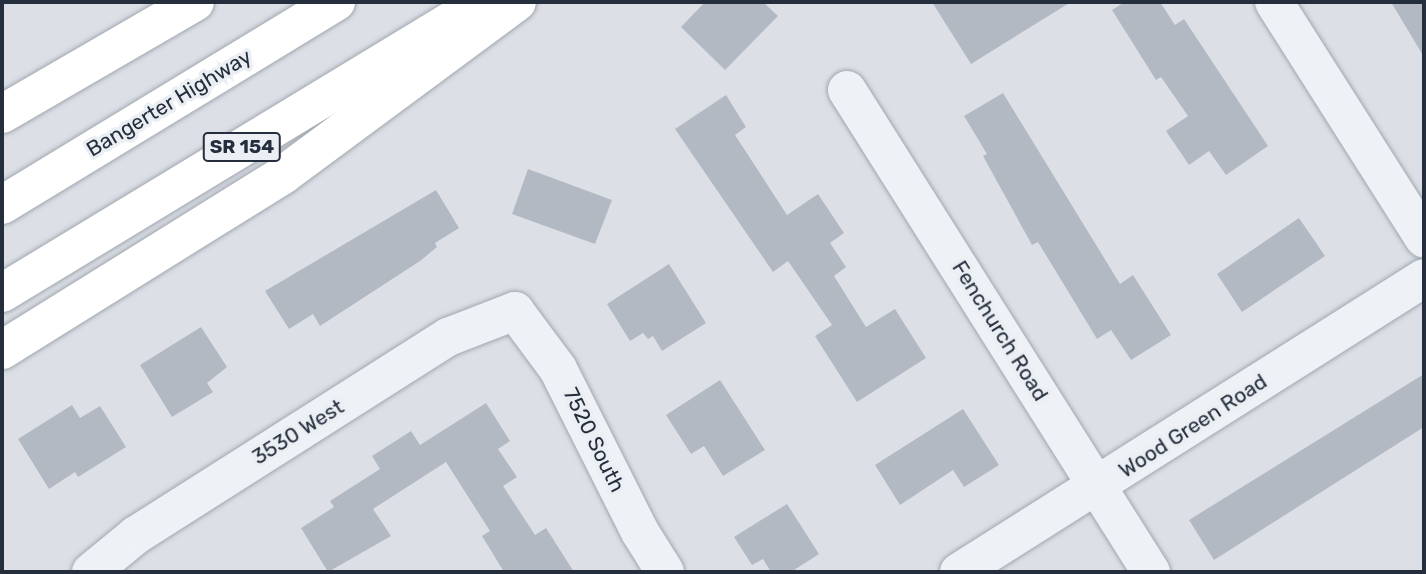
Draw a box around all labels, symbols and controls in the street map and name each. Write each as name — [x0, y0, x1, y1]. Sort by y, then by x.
street label: Bangerter Highway — [82, 44, 256, 162]
road number: SR 154 — [202, 132, 282, 162]
street label: Fenchurch Road — [947, 256, 1053, 406]
street label: Wood Green Road — [1114, 369, 1272, 483]
street label: 7520 South — [558, 384, 630, 496]
street label: 3530 West — [248, 394, 348, 470]

